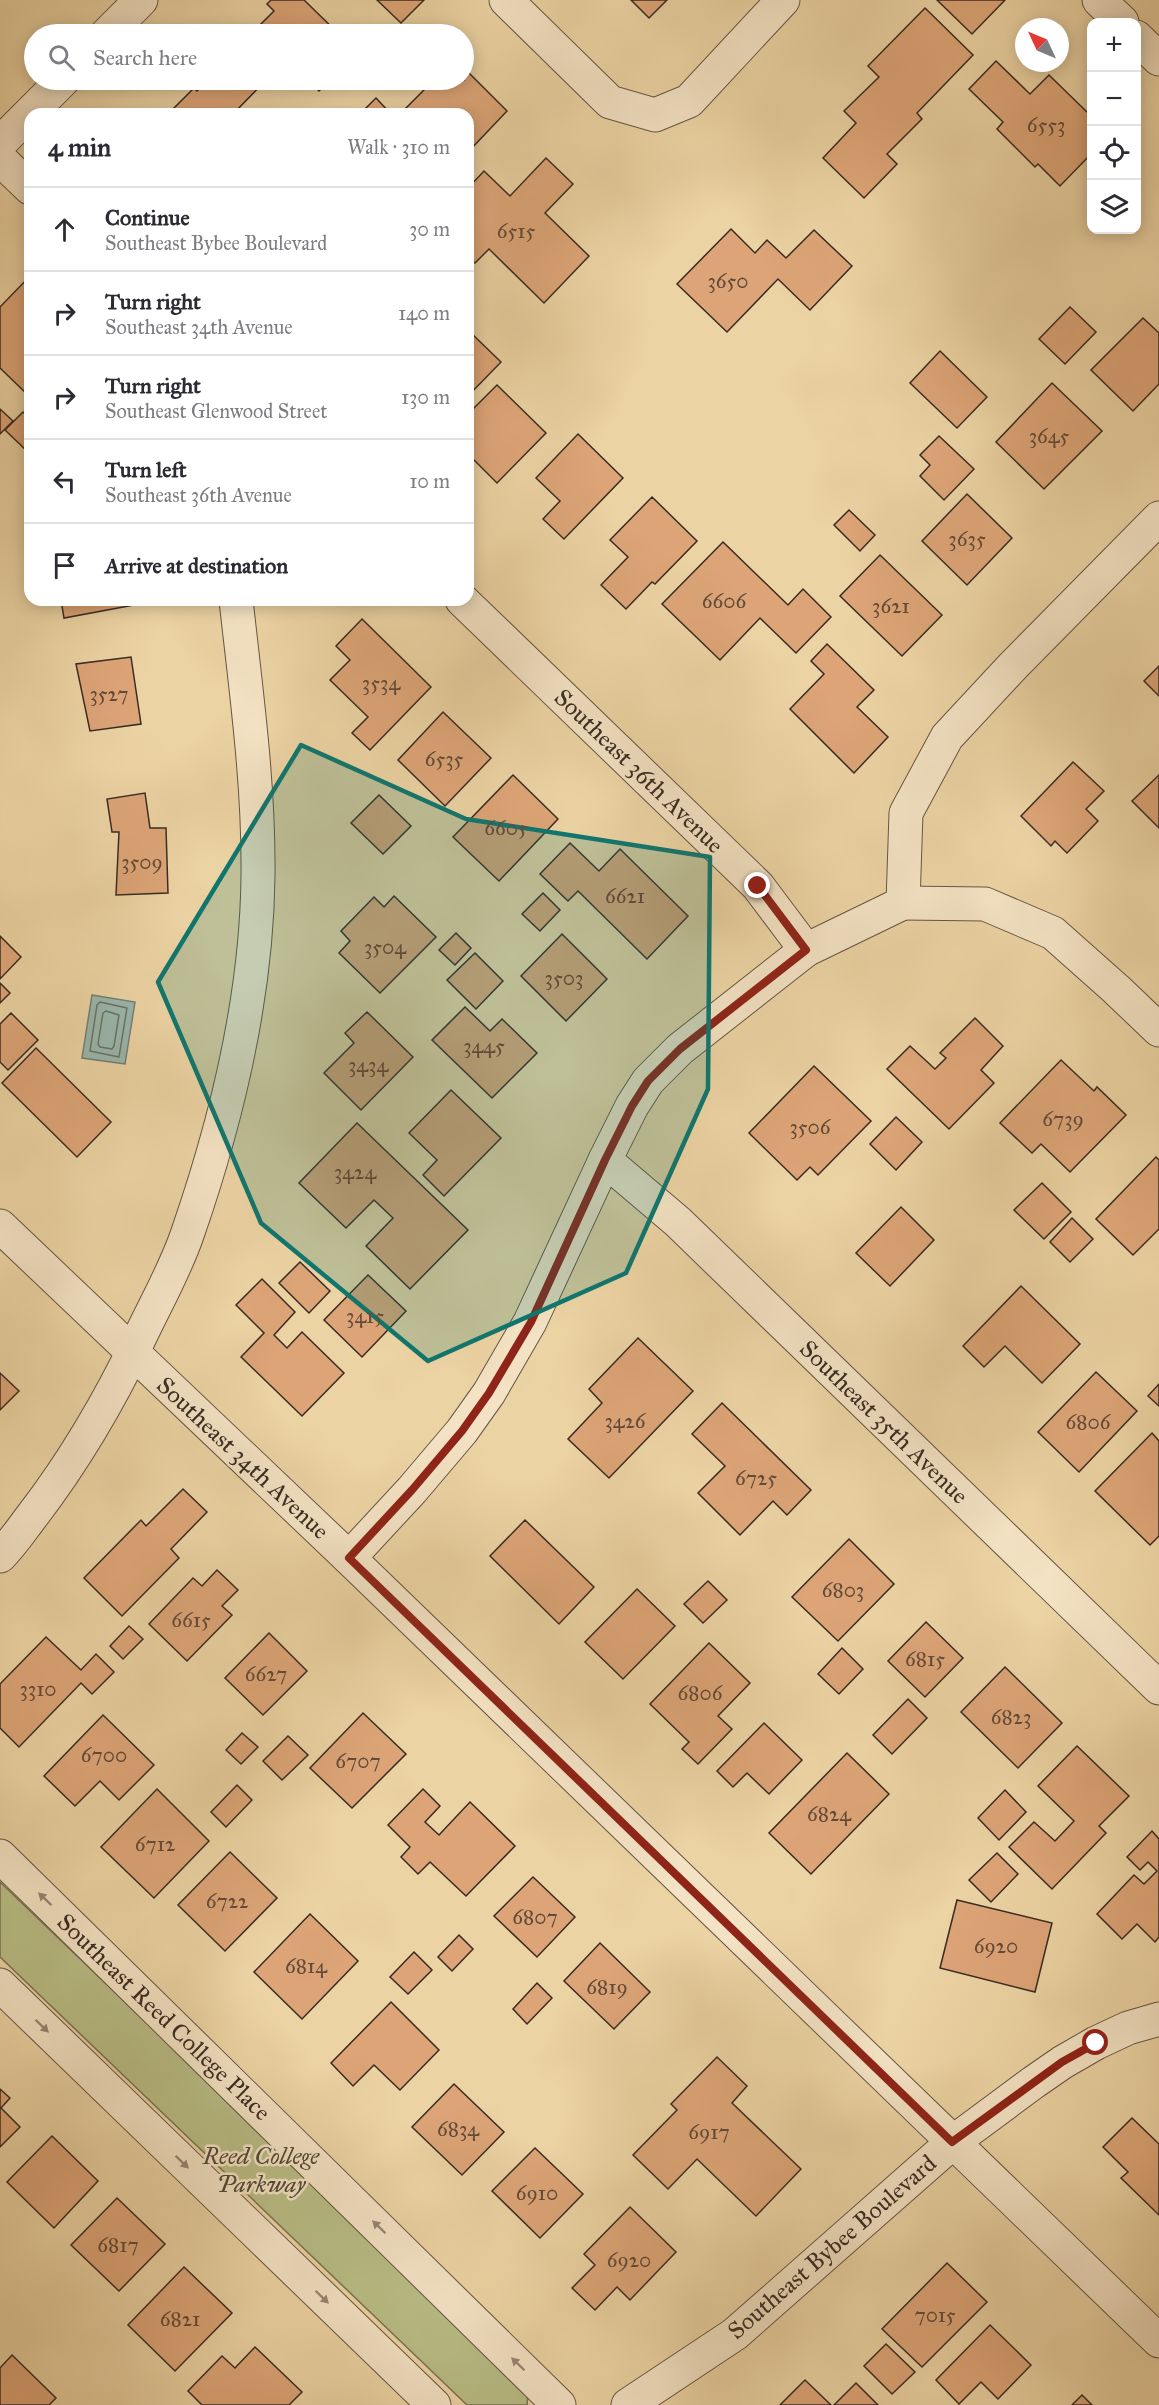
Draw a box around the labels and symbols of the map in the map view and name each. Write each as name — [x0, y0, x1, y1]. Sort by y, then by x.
north arrow — [1015, 18, 1069, 72]
house number: 6553 — [1027, 112, 1065, 138]
house number: 6515 — [497, 218, 535, 244]
house number: 3650 — [707, 268, 749, 294]
house number: 3645 — [1029, 423, 1070, 449]
house number: 3635 — [948, 526, 986, 552]
house number: 6606 — [702, 588, 747, 614]
house number: 3621 — [872, 593, 910, 619]
house number: 3534 — [362, 670, 401, 696]
house number: 3527 — [89, 681, 129, 707]
street label: Southeast 36th Avenue — [548, 682, 730, 860]
house number: 6535 — [425, 746, 464, 772]
house number: 6605 — [484, 815, 528, 841]
house number: 3509 — [121, 849, 163, 875]
route end — [744, 872, 770, 898]
house number: 6621 — [605, 883, 645, 909]
house number: 3504 — [364, 934, 407, 960]
house number: 3503 — [545, 965, 583, 991]
house number: 3445 — [463, 1033, 505, 1059]
house number: 3434 — [348, 1052, 389, 1078]
house number: 6739 — [1042, 1106, 1084, 1132]
house number: 3506 — [789, 1114, 832, 1140]
house number: 3424 — [334, 1159, 377, 1185]
house number: 3415 — [346, 1303, 384, 1329]
street label: Southeast 35th Avenue — [793, 1334, 975, 1510]
street label: Southeast 34th Avenue — [150, 1370, 336, 1546]
house number: 3426 — [604, 1408, 647, 1434]
house number: 6806 — [1066, 1409, 1112, 1435]
house number: 6725 — [735, 1465, 777, 1491]
house number: 6803 — [822, 1577, 864, 1603]
house number: 6615 — [171, 1607, 211, 1633]
house number: 6815 — [905, 1646, 945, 1672]
house number: 6627 — [245, 1661, 287, 1687]
house number: 3310 — [19, 1676, 57, 1702]
house number: 6806 — [678, 1680, 724, 1706]
house number: 6823 — [991, 1704, 1031, 1730]
house number: 6700 — [81, 1742, 127, 1768]
house number: 6707 — [335, 1748, 381, 1774]
house number: 6824 — [807, 1801, 852, 1827]
house number: 6712 — [135, 1831, 176, 1857]
house number: 6722 — [206, 1888, 249, 1914]
one-way arrow — [38, 1893, 52, 1907]
house number: 6807 — [512, 1904, 558, 1930]
street label: Southeast Reed College Place — [51, 1907, 277, 2127]
house number: 6920 — [974, 1933, 1018, 1959]
house number: 6814 — [285, 1953, 328, 1979]
house number: 6819 — [586, 1974, 628, 2000]
one-way arrow — [34, 2019, 49, 2032]
route start — [1082, 2029, 1108, 2055]
house number: 6834 — [437, 2116, 480, 2142]
house number: 6917 — [688, 2119, 730, 2145]
park label: Reed College Parkway — [202, 2141, 320, 2199]
street label: Southeast Bybee Boulevard — [721, 2148, 943, 2346]
one-way arrow — [175, 2154, 189, 2168]
house number: 6910 — [516, 2180, 558, 2206]
one-way arrow — [372, 2221, 386, 2235]
house number: 6817 — [97, 2232, 139, 2258]
house number: 6920 — [607, 2247, 651, 2273]
one-way arrow — [315, 2290, 329, 2304]
house number: 7015 — [914, 2302, 956, 2328]
house number: 6821 — [160, 2306, 200, 2332]
one-way arrow — [510, 2357, 525, 2371]

